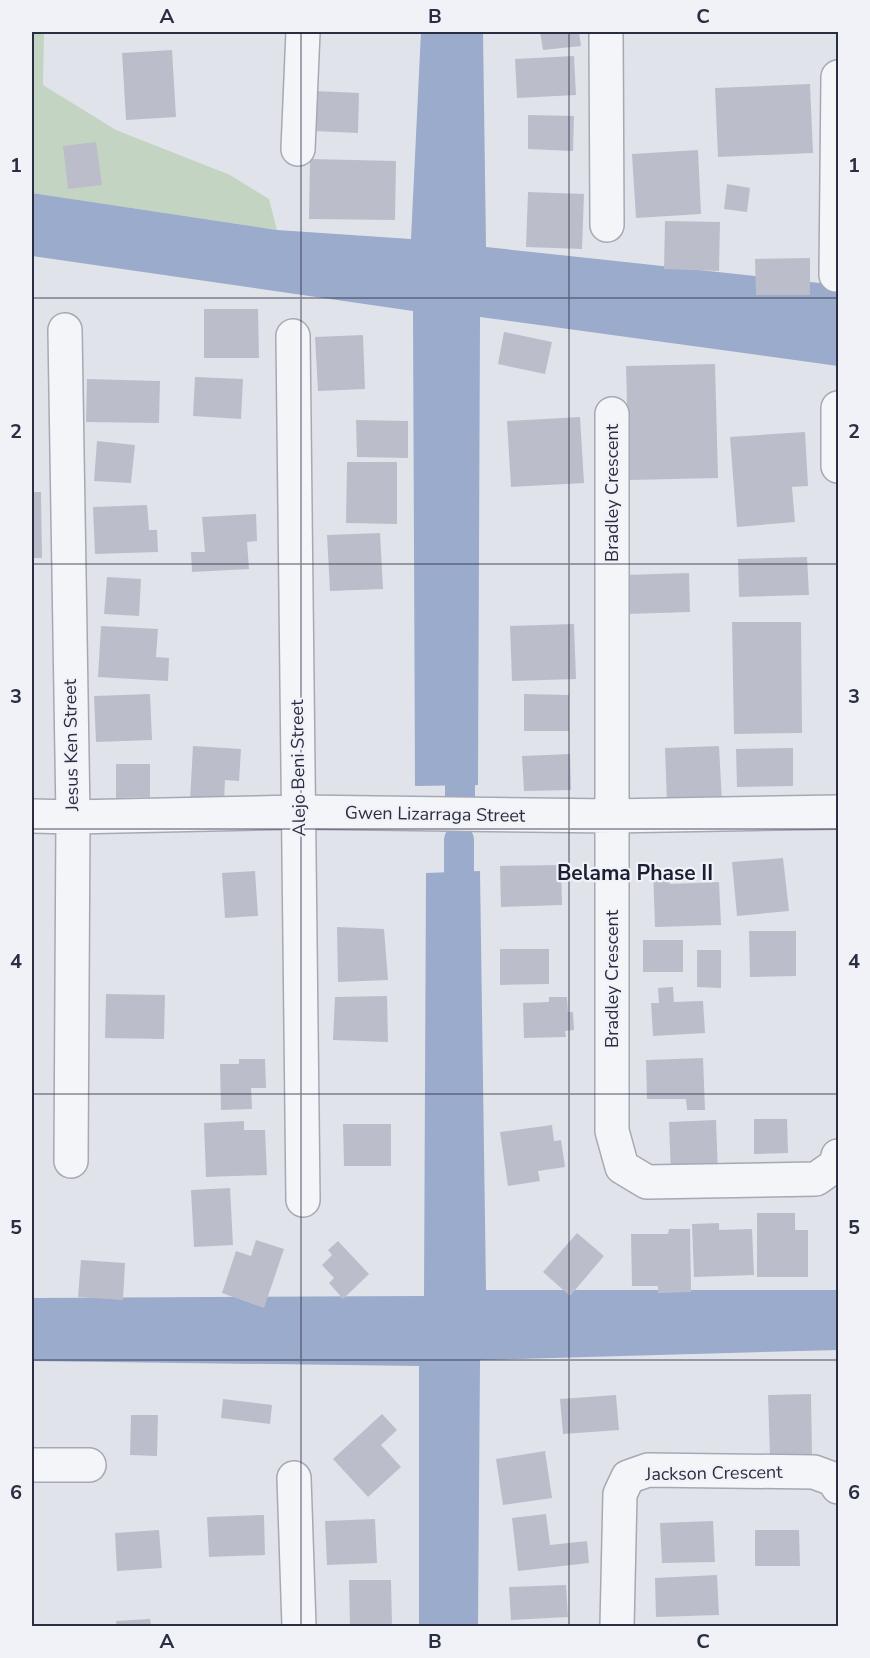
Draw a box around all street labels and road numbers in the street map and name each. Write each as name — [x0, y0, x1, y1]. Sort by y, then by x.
street label: Bradley Crescent — [600, 423, 624, 562]
street label: Jesus Ken Street — [58, 678, 84, 812]
street label: Alejo Beni Street — [285, 699, 311, 837]
street label: Gwen Lizarraga Street — [345, 800, 526, 828]
street label: Bradley Crescent — [600, 909, 624, 1048]
street label: Jackson Crescent — [644, 1460, 783, 1486]

